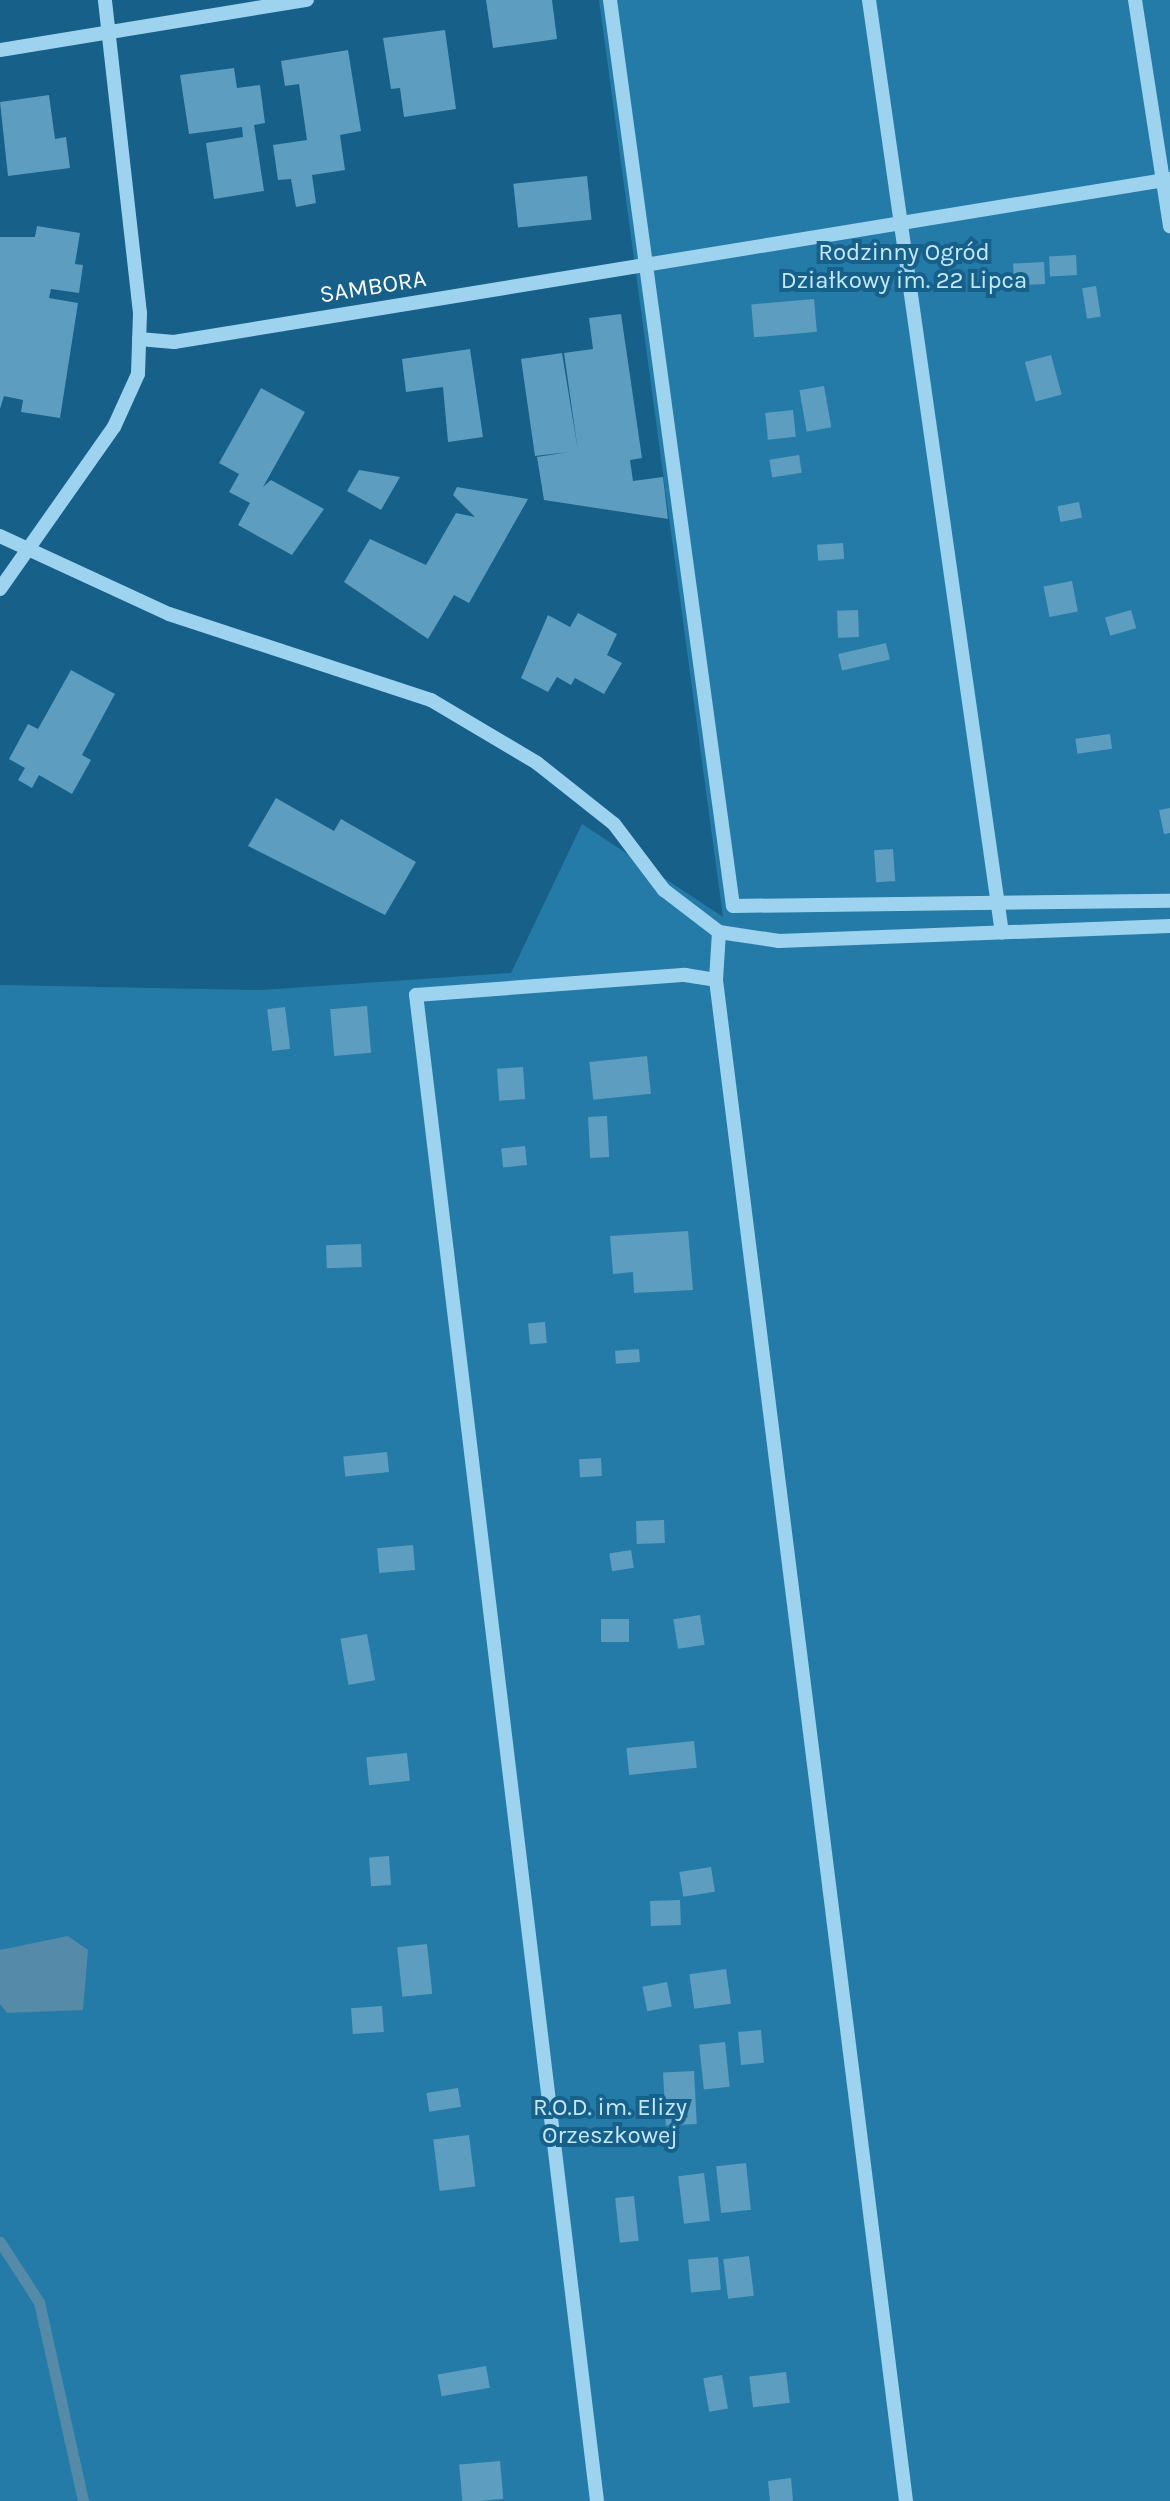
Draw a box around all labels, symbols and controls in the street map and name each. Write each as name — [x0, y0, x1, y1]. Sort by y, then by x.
park label: Rodzinny Ogród Działkowy im. 22 Lipca — [781, 239, 1027, 295]
street label: SAMBORA — [318, 264, 428, 310]
park label: R.O.D. im. Elizy Orzeszkowej — [533, 2094, 687, 2150]

